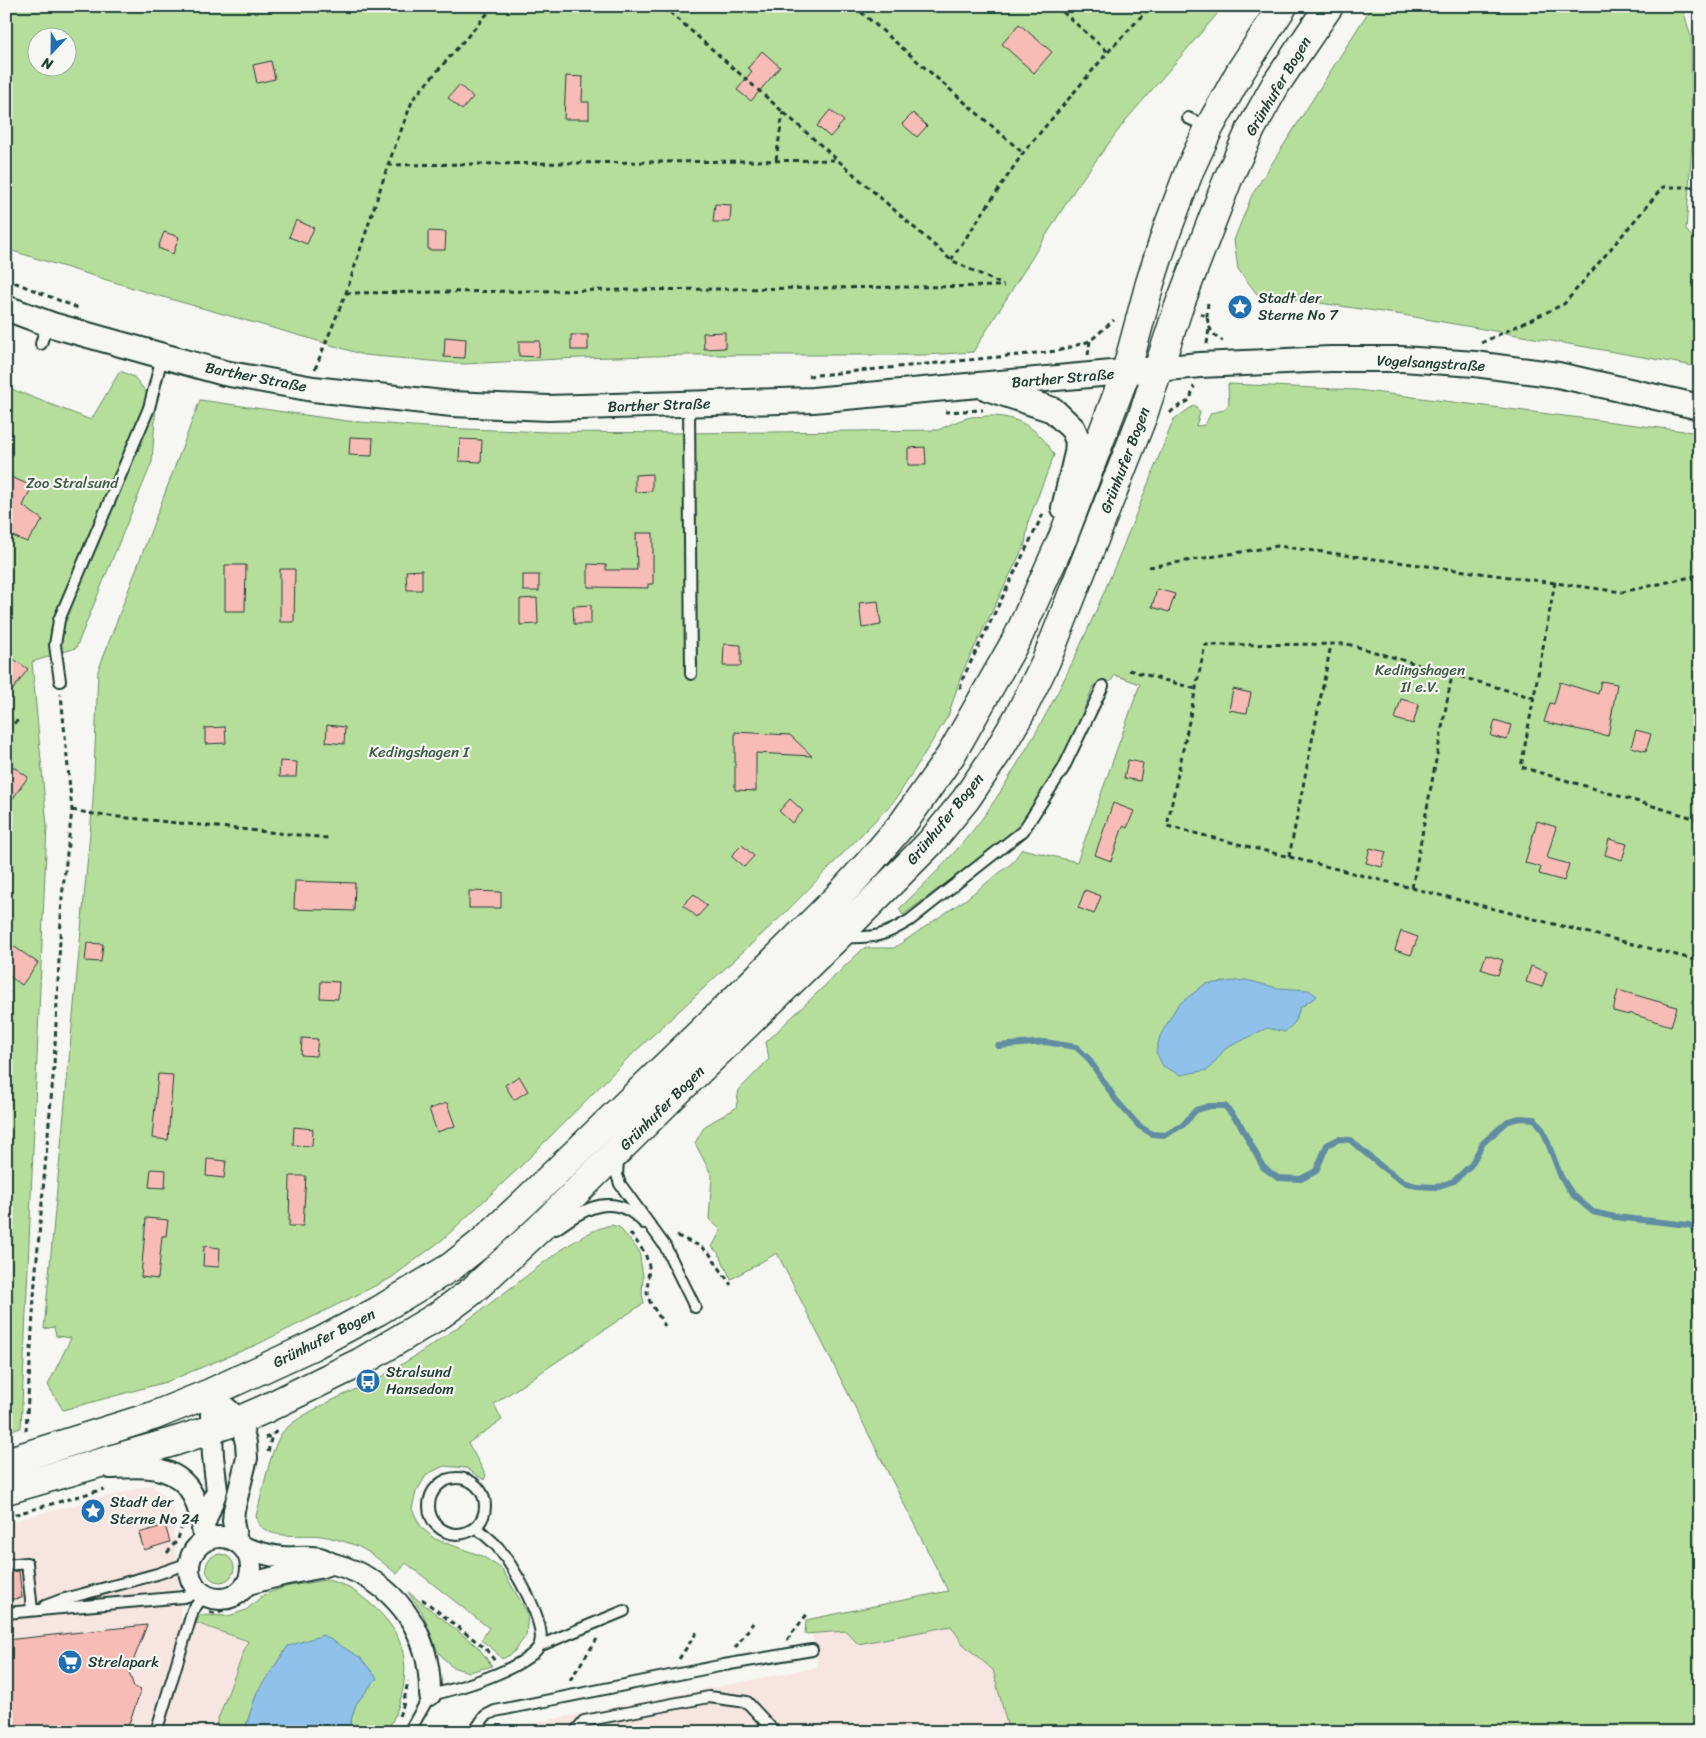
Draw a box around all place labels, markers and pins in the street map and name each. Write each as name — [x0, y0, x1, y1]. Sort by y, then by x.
place label: Stadt der Sterne No 7 — [1258, 285, 1339, 328]
place icon: Stadt der Sterne No 7 — [1227, 294, 1253, 320]
place label: Stralsund Hansedom — [386, 1359, 454, 1402]
bus stop icon: Stralsund Hansedom — [355, 1368, 381, 1394]
place label: Stadt der Sterne No 24 — [110, 1489, 199, 1532]
place icon: Stadt der Sterne No 24 — [80, 1498, 106, 1524]
supermarket icon: Strelapark — [57, 1649, 83, 1675]
place label: Strelapark — [88, 1649, 159, 1675]

